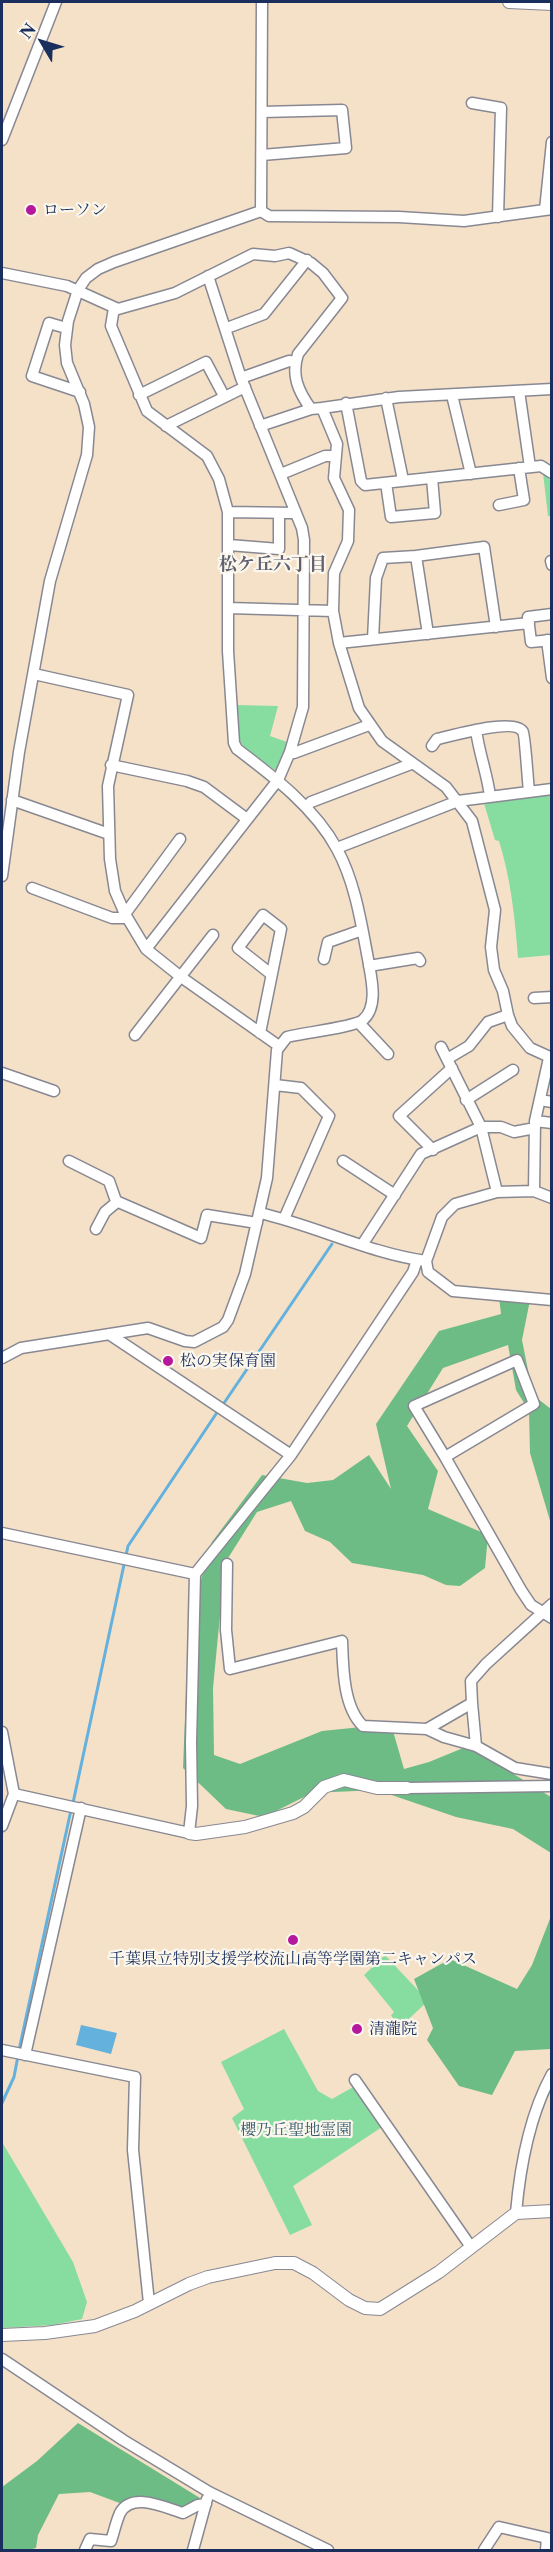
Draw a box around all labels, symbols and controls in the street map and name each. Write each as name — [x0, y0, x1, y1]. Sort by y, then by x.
north arrow — [12, 12, 72, 72]
text: N — [16, 19, 40, 43]
place label: ローソン — [43, 200, 107, 220]
marker: ローソン — [24, 203, 38, 217]
district label: 松ケ丘六丁目 — [219, 554, 327, 576]
place label: 松の実保育園 — [180, 1351, 276, 1371]
marker: 松の実保育園 — [161, 1354, 175, 1368]
marker: 千葉県立特別支援学校流山高等学園第二キャンパス — [286, 1933, 300, 1947]
place label: 千葉県立特別支援学校流山高等学園第二キャンパス — [109, 1949, 477, 1969]
place label: 清瀧院 — [369, 2019, 417, 2039]
marker: 清瀧院 — [350, 2022, 364, 2036]
park label: 櫻乃丘聖地霊園 — [240, 2120, 352, 2140]

